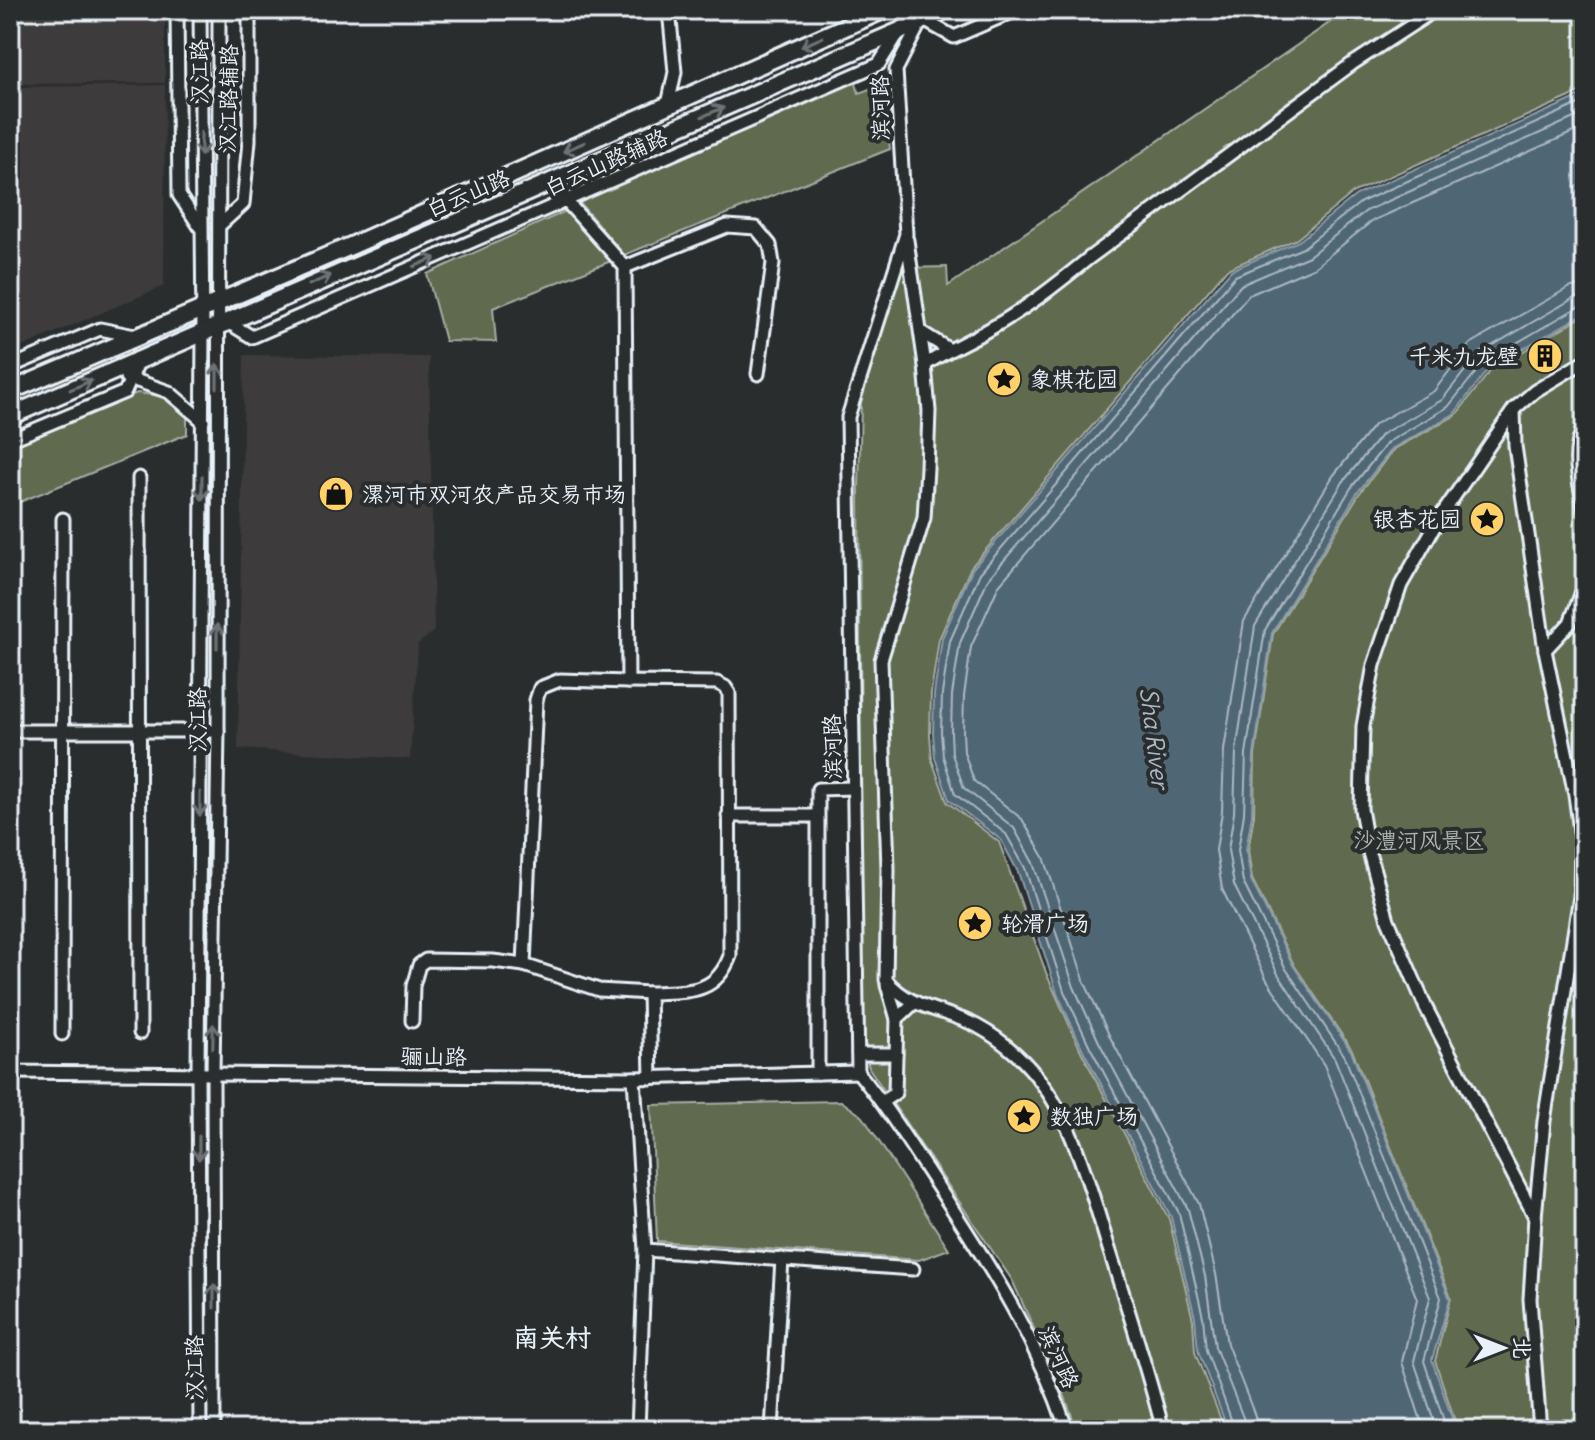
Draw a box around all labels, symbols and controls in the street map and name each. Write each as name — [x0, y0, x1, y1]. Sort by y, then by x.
one-way arrow — [800, 35, 824, 50]
street label: 汉江路 — [185, 39, 213, 105]
street label: 汉江路辅路 — [213, 44, 243, 154]
street label: 滨河路 — [865, 75, 895, 141]
one-way arrow — [700, 103, 725, 118]
street label: 白云山路辅路 — [540, 122, 672, 202]
one-way arrow — [193, 130, 208, 157]
one-way arrow — [562, 140, 586, 155]
street label: 白云山路 — [422, 163, 514, 223]
one-way arrow — [413, 254, 437, 269]
one-way arrow — [307, 272, 331, 287]
building icon: 千米九龙壁 — [1526, 337, 1564, 375]
place label: 千米九龙壁 — [1409, 342, 1519, 370]
place icon: 象棋花园 — [985, 360, 1023, 398]
one-way arrow — [209, 363, 225, 390]
place label: 象棋花园 — [1030, 365, 1118, 393]
one-way arrow — [69, 376, 93, 391]
one-way arrow — [194, 474, 210, 501]
shop icon: 漯河市双河农产品交易市场 — [317, 475, 355, 513]
place label: 漯河市双河农产品交易市场 — [362, 480, 626, 508]
place icon: 银杏花园 — [1468, 500, 1506, 538]
place label: 银杏花园 — [1373, 505, 1461, 533]
one-way arrow — [209, 623, 225, 650]
water label: Sha River — [1134, 686, 1176, 793]
street label: 汉江路 — [183, 687, 211, 753]
street label: 滨河路 — [817, 714, 847, 780]
one-way arrow — [192, 790, 208, 817]
park label: 沙澧河风景区 — [1353, 826, 1485, 854]
place icon: 轮滑广场 — [956, 904, 994, 942]
place label: 轮滑广场 — [1001, 909, 1089, 937]
one-way arrow — [205, 1023, 221, 1050]
street label: 骊山路 — [401, 1041, 467, 1071]
place icon: 数独广场 — [1005, 1097, 1043, 1135]
place label: 数独广场 — [1050, 1102, 1138, 1130]
one-way arrow — [191, 1134, 207, 1161]
one-way arrow — [206, 1283, 221, 1310]
north arrow — [1463, 1308, 1543, 1388]
district label: 南关村 — [513, 1321, 591, 1354]
street label: 滨河路 — [1033, 1321, 1085, 1393]
street label: 汉江路 — [180, 1335, 208, 1401]
text: 北 — [1509, 1337, 1537, 1359]

